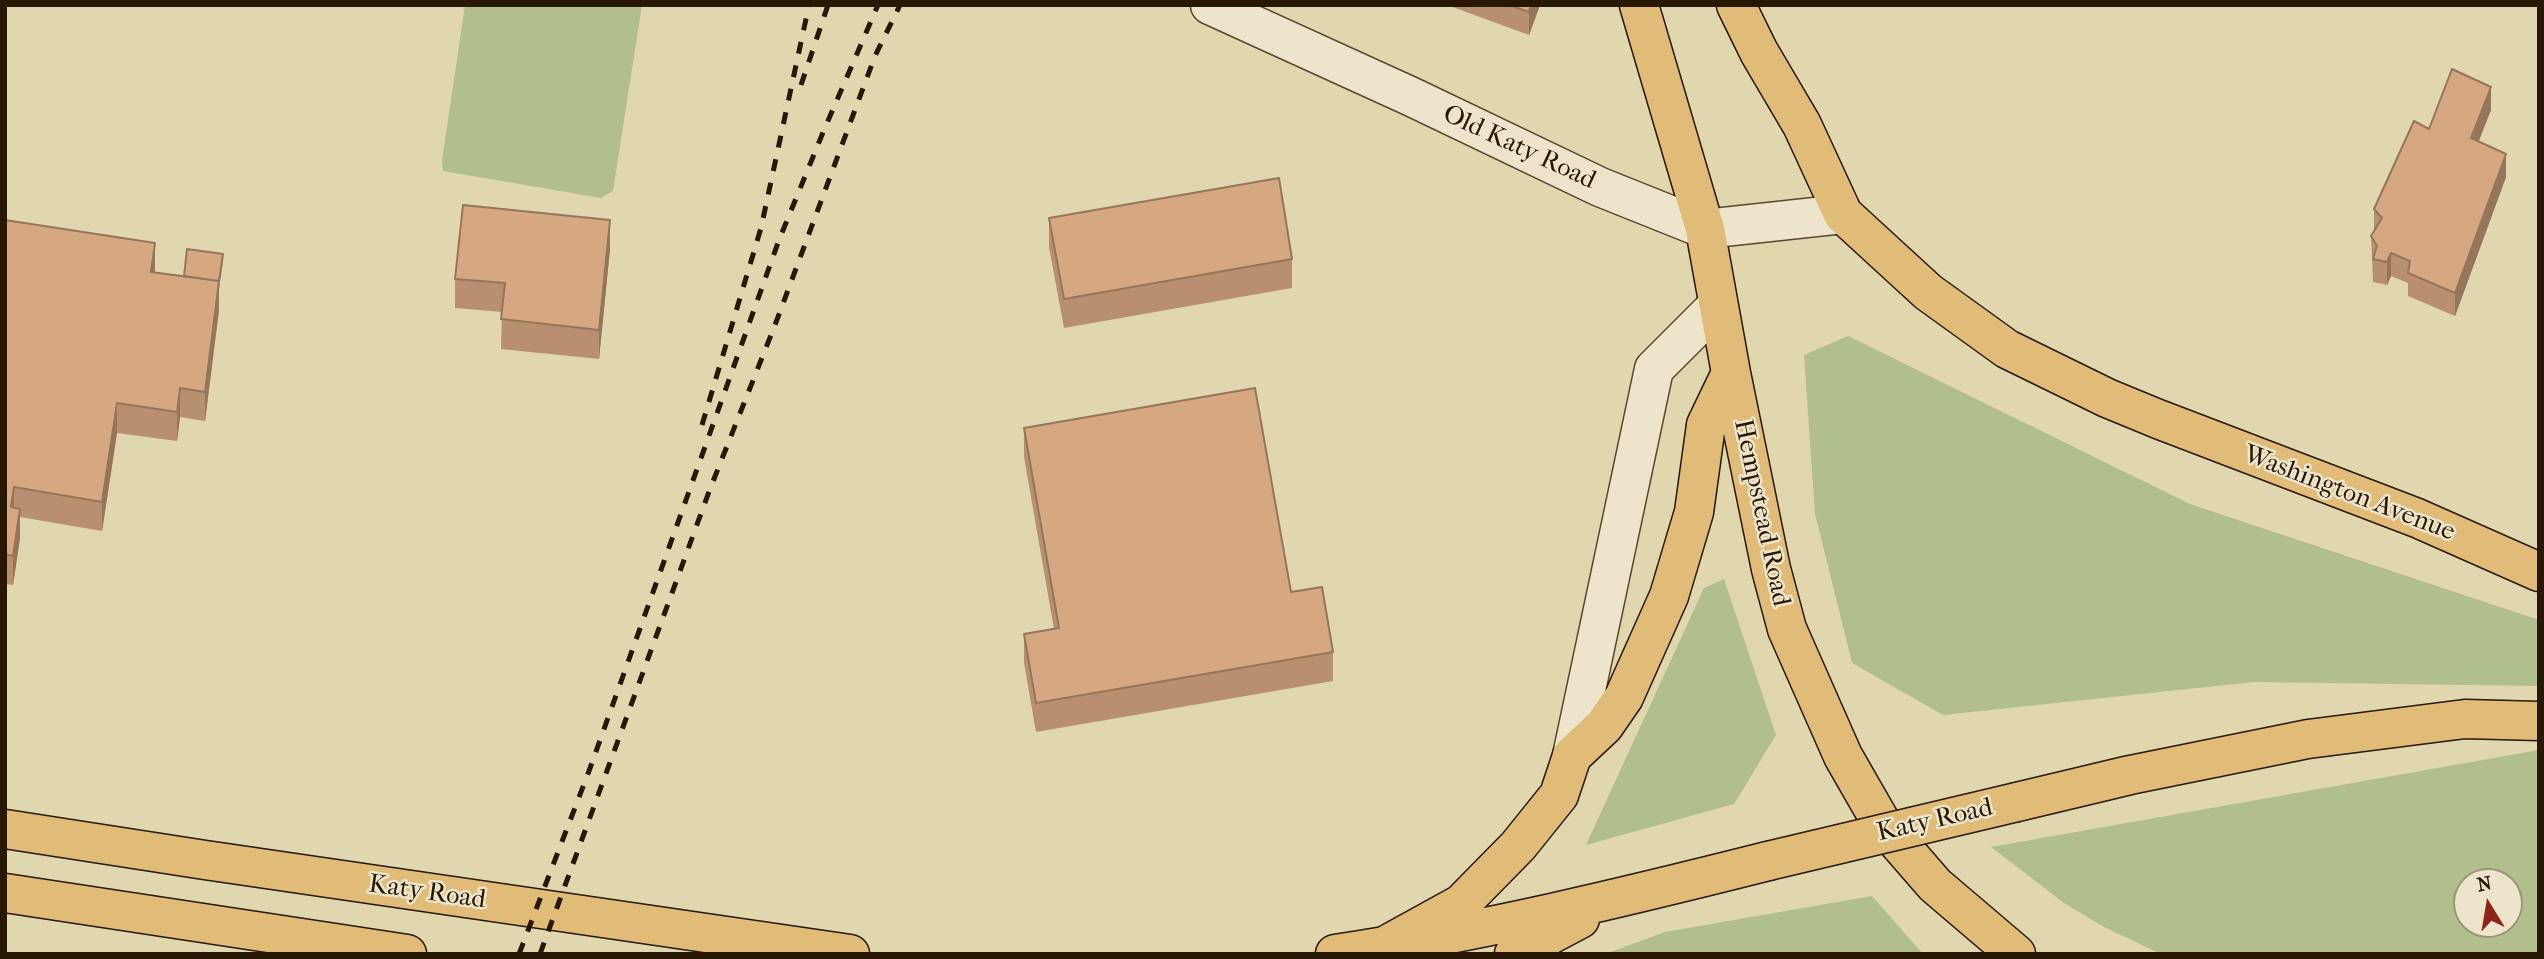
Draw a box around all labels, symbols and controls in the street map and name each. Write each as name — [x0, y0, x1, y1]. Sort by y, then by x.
street label: Old Katy Road — [1438, 99, 1600, 197]
street label: Hempstead Road — [1726, 417, 1796, 609]
street label: Washington Avenue — [2239, 439, 2459, 549]
street label: Katy Road — [1874, 793, 1996, 849]
north arrow — [2453, 868, 2523, 938]
street label: Katy Road — [367, 869, 487, 917]
text: N — [2475, 872, 2494, 897]

